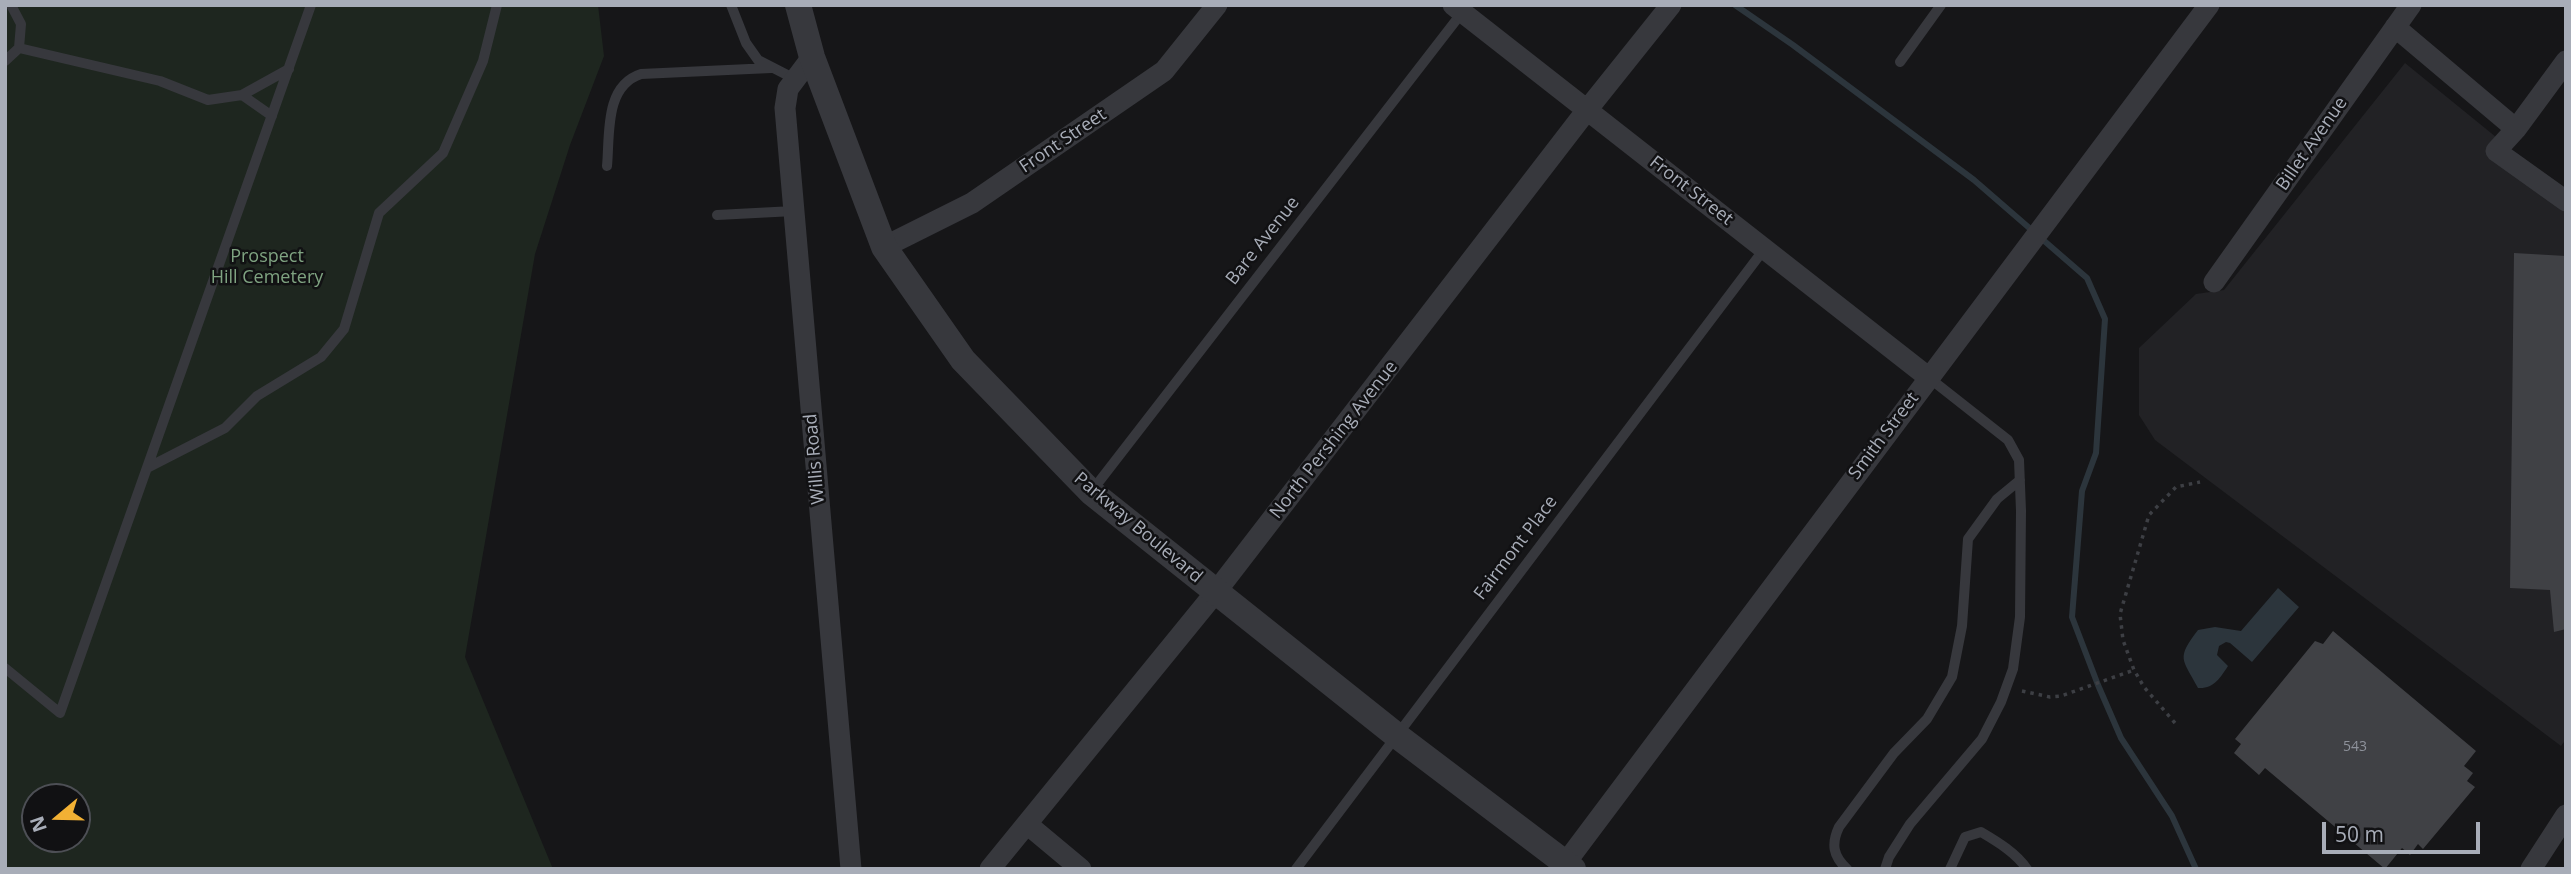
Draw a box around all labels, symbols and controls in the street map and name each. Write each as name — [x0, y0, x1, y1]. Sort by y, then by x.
street label: Billet Avenue — [2272, 93, 2352, 195]
street label: Front Street — [1016, 104, 1110, 178]
street label: Front Street — [1645, 152, 1737, 230]
street label: Bare Avenue — [1222, 192, 1304, 290]
park label: Prospect Hill Cemetery — [211, 246, 323, 288]
street label: North Pershing Avenue — [1266, 357, 1402, 523]
street label: Smith Street — [1844, 388, 1924, 484]
street label: Willis Road — [800, 413, 830, 505]
street label: Parkway Boulevard — [1069, 468, 1207, 588]
street label: Fairmont Place — [1470, 492, 1562, 604]
house number: 543 — [2343, 739, 2367, 755]
north arrow — [21, 783, 91, 853]
scale bar — [2326, 808, 2484, 852]
text: N — [23, 813, 53, 836]
text: 50 m — [2335, 820, 2384, 848]

